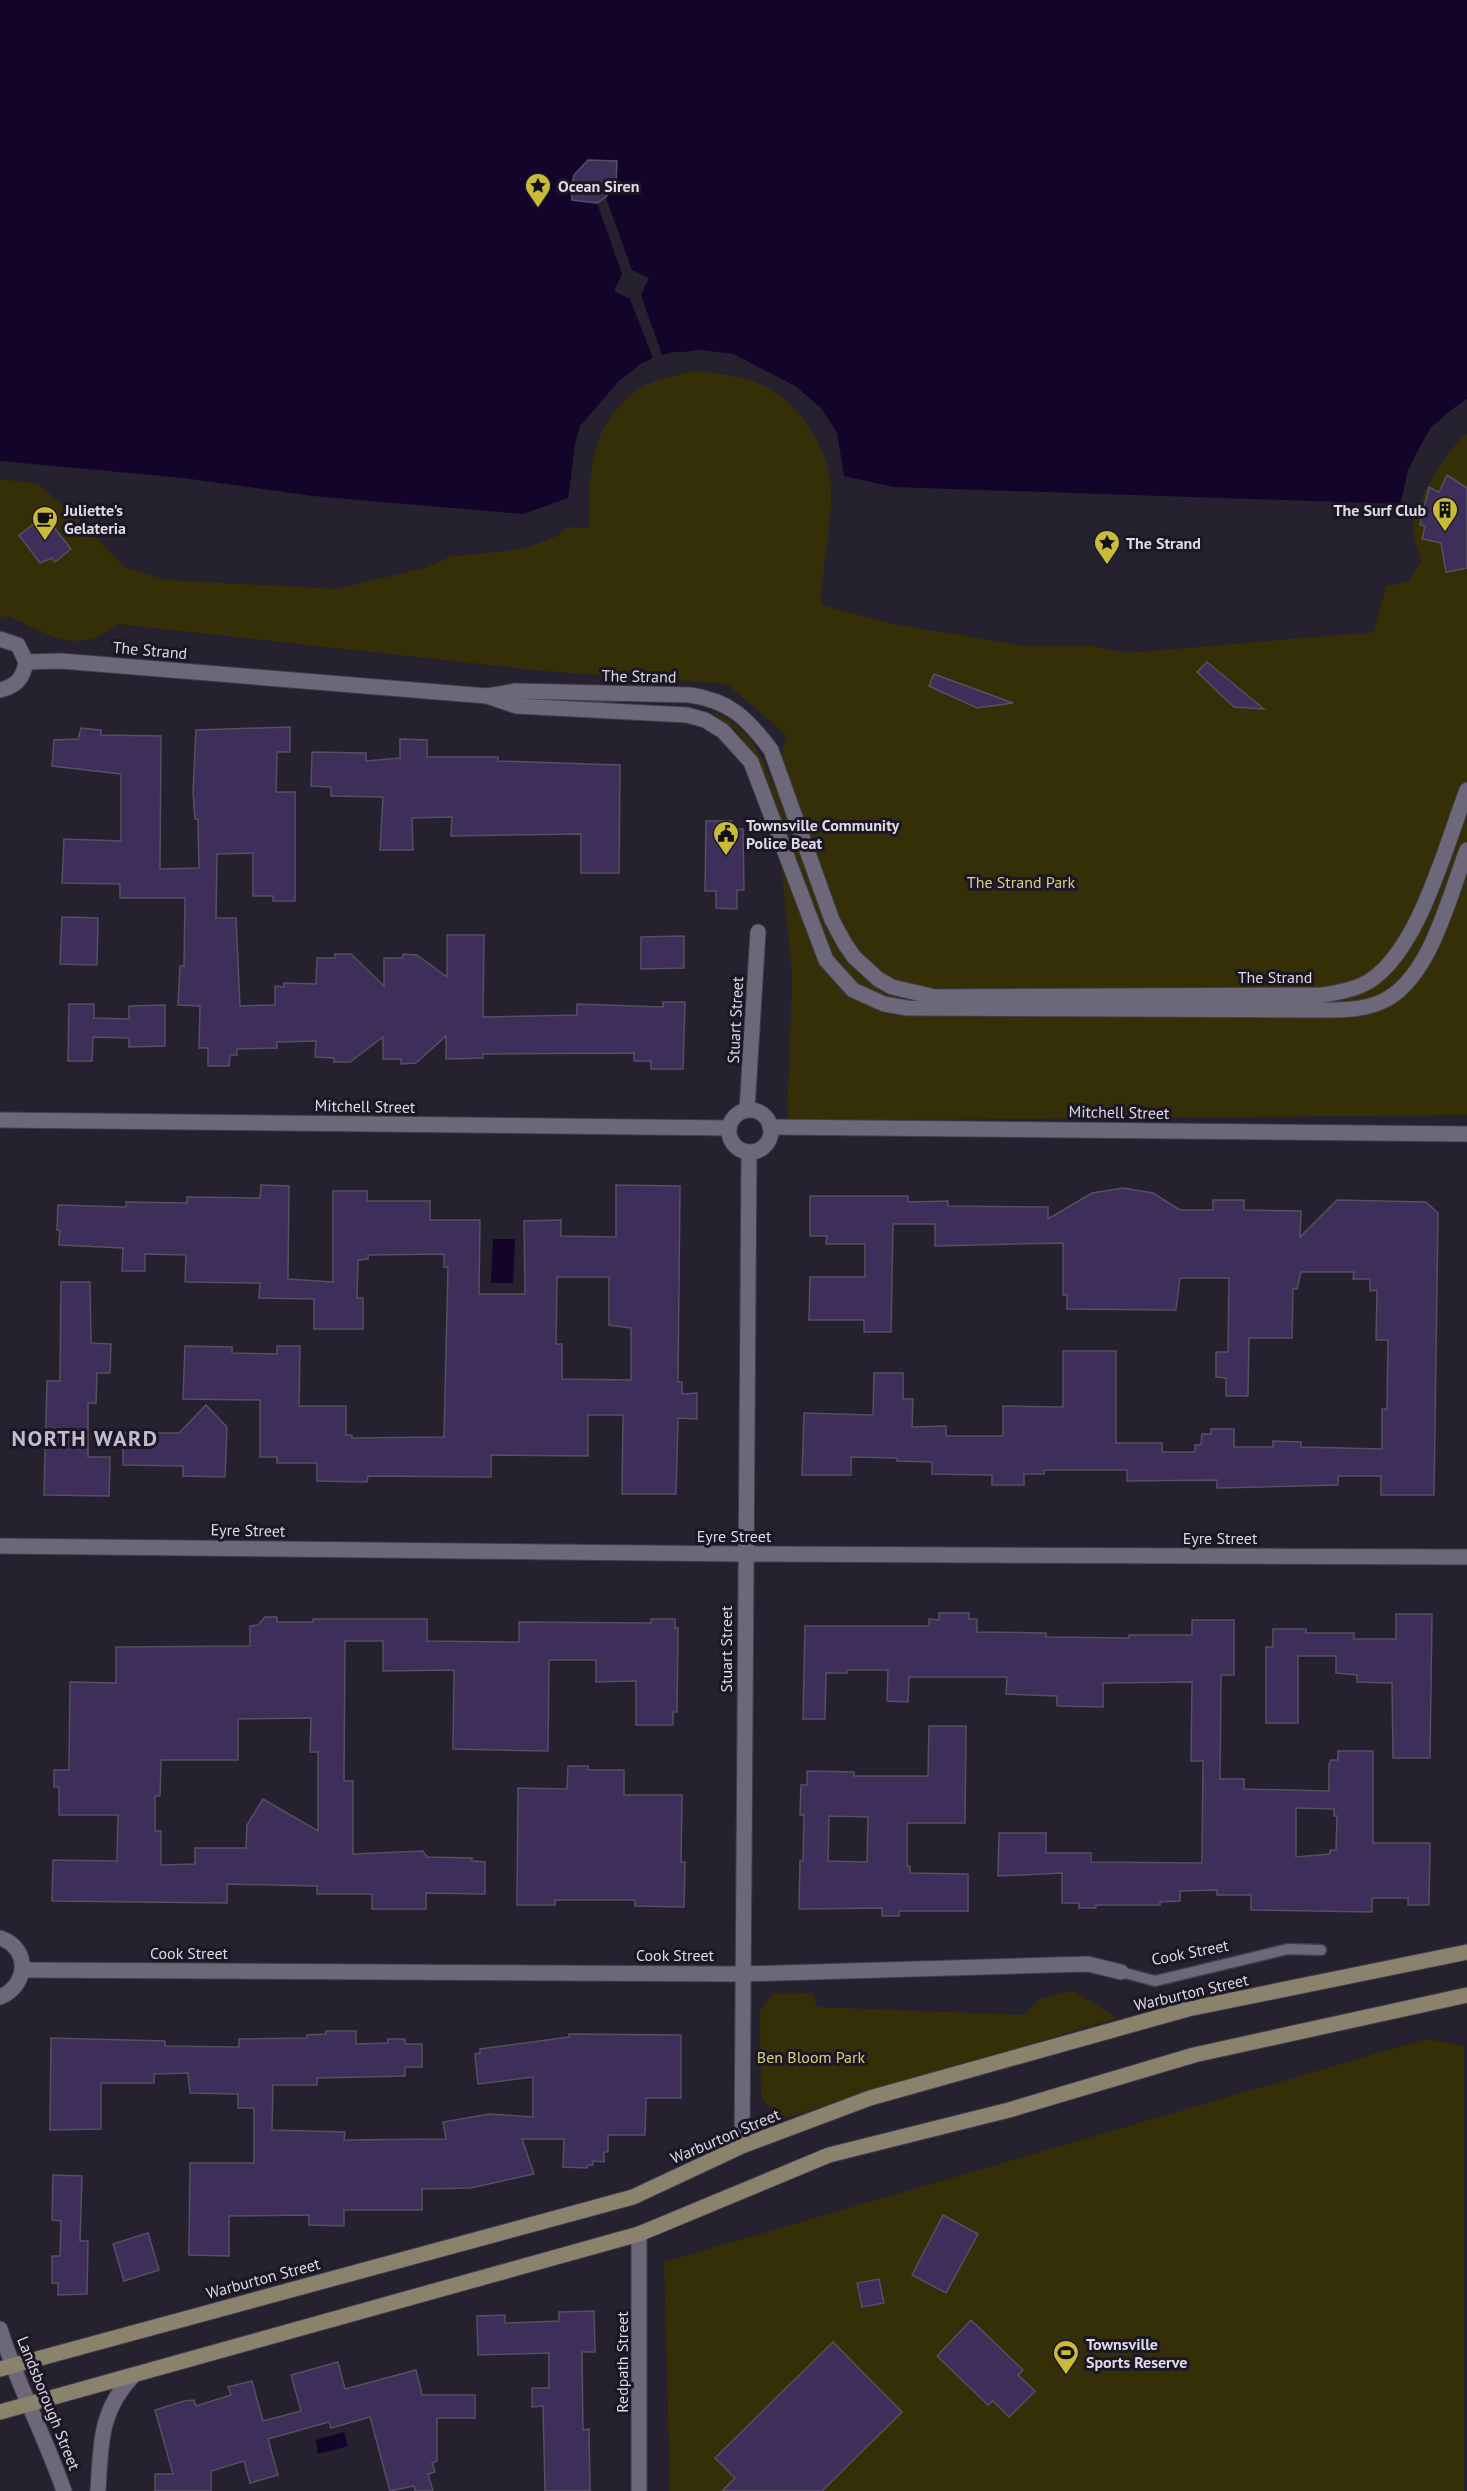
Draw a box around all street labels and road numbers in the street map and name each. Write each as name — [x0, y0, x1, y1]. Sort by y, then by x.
street label: The Strand — [112, 637, 188, 663]
street label: The Strand — [601, 665, 677, 687]
street label: The Strand — [1238, 967, 1312, 987]
street label: Stuart Street — [723, 975, 747, 1064]
street label: Mitchell Street — [314, 1095, 416, 1117]
street label: Mitchell Street — [1068, 1101, 1170, 1123]
street label: Eyre Street — [210, 1519, 286, 1541]
street label: Eyre Street — [697, 1526, 772, 1546]
street label: Eyre Street — [1183, 1528, 1258, 1548]
street label: Stuart Street — [716, 1605, 736, 1692]
street label: Cook Street — [1150, 1935, 1231, 1969]
street label: Cook Street — [150, 1943, 229, 1963]
street label: Cook Street — [636, 1945, 715, 1965]
street label: Warburton Street — [1132, 1969, 1251, 2015]
street label: Warburton Street — [667, 2104, 783, 2168]
street label: Warburton Street — [204, 2253, 323, 2303]
street label: Redpath Street — [612, 2311, 632, 2413]
street label: Landsborough Street — [13, 2333, 85, 2473]

